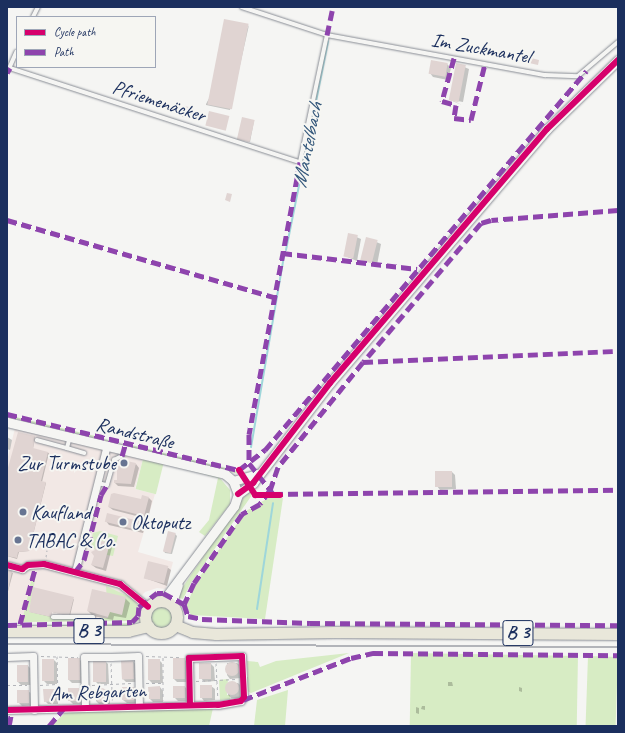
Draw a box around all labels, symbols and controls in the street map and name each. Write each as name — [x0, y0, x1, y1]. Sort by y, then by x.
legend — [16, 16, 156, 68]
text: Cycle path — [54, 24, 96, 40]
street label: Im Zuckmantel — [429, 27, 533, 69]
text: Path — [54, 44, 74, 60]
street label: Pfriemenäcker — [110, 75, 208, 127]
water label: Mantelbach — [286, 101, 328, 189]
street label: Randstraße — [94, 412, 176, 454]
place label: Zur Turmstube — [16, 451, 116, 475]
marker: Zur Turmstube — [119, 458, 129, 468]
place label: Kaufland — [31, 500, 91, 524]
marker: Kaufland — [18, 507, 28, 517]
place label: Oktoputz — [131, 510, 190, 534]
marker: Oktoputz — [118, 517, 128, 527]
place label: TABAC & Co. — [26, 528, 116, 552]
marker: TABAC & Co. — [13, 535, 23, 545]
road number: B 3 — [73, 614, 105, 648]
road number: B 3 — [502, 616, 534, 650]
street label: Am Rebgarten — [49, 678, 147, 706]

